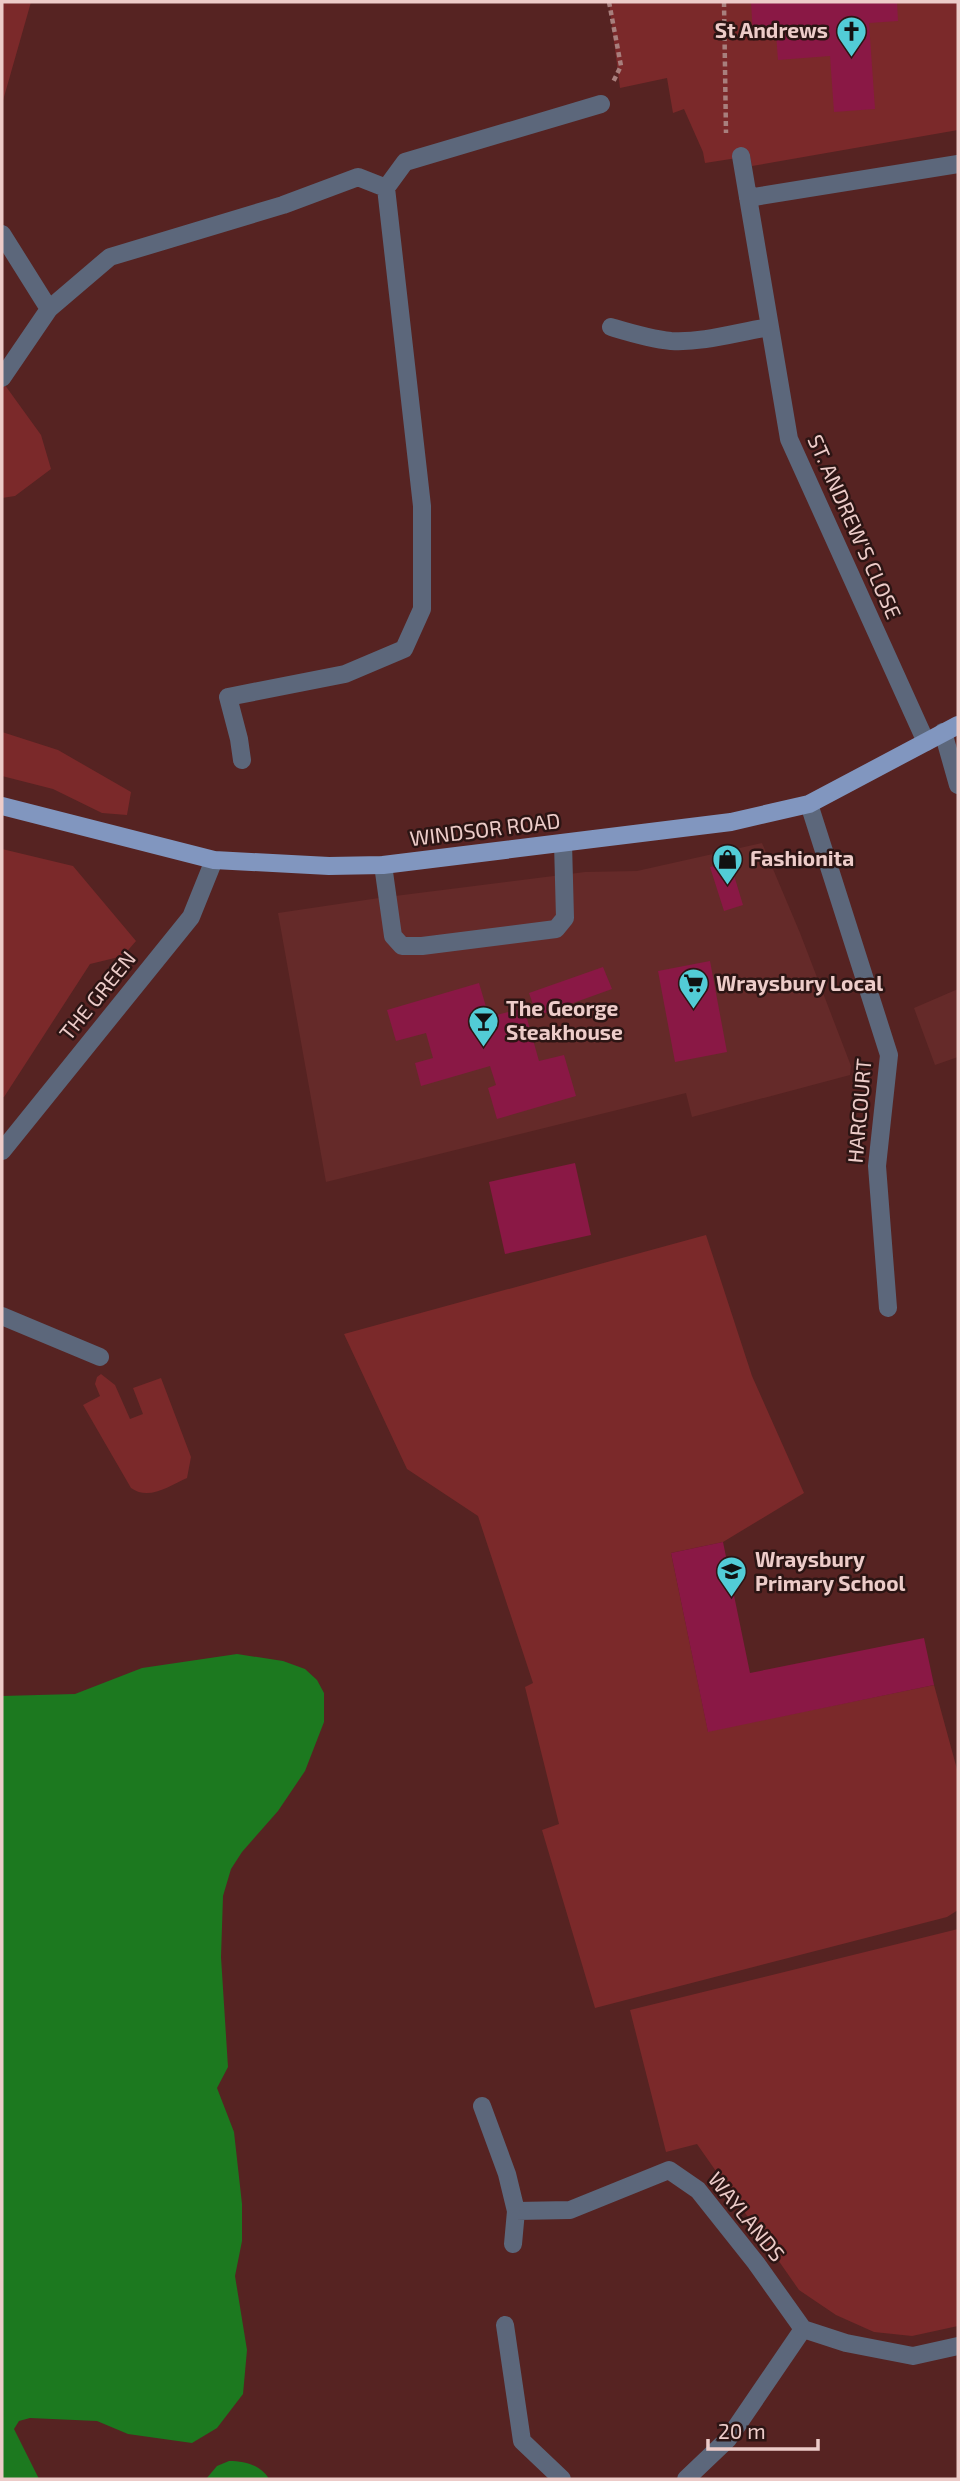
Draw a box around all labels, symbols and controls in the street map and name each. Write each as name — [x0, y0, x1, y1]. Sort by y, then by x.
church icon: St Andrews — [834, 14, 868, 58]
place label: St Andrews — [715, 17, 828, 42]
street label: ST. ANDREW'S CLOSE — [803, 430, 907, 622]
street label: WINDSOR ROAD — [408, 807, 562, 850]
shop icon: Fashionita — [710, 842, 744, 886]
place label: Fashionita — [750, 845, 854, 870]
street label: THE GREEN — [53, 946, 140, 1045]
supermarket icon: Wraysbury Local — [676, 967, 710, 1011]
place label: Wraysbury Local — [716, 970, 883, 996]
place label: The George Steakhouse — [506, 995, 623, 1044]
bar icon: The George Steakhouse — [466, 1004, 500, 1048]
street label: HARCOURT — [841, 1058, 876, 1164]
place label: Wraysbury Primary School — [755, 1546, 906, 1596]
school or university icon: Wraysbury Primary School — [715, 1555, 749, 1599]
street label: WAYLANDS — [704, 2166, 791, 2266]
scale bar — [708, 2408, 818, 2452]
text: 20 m — [718, 2418, 766, 2443]

